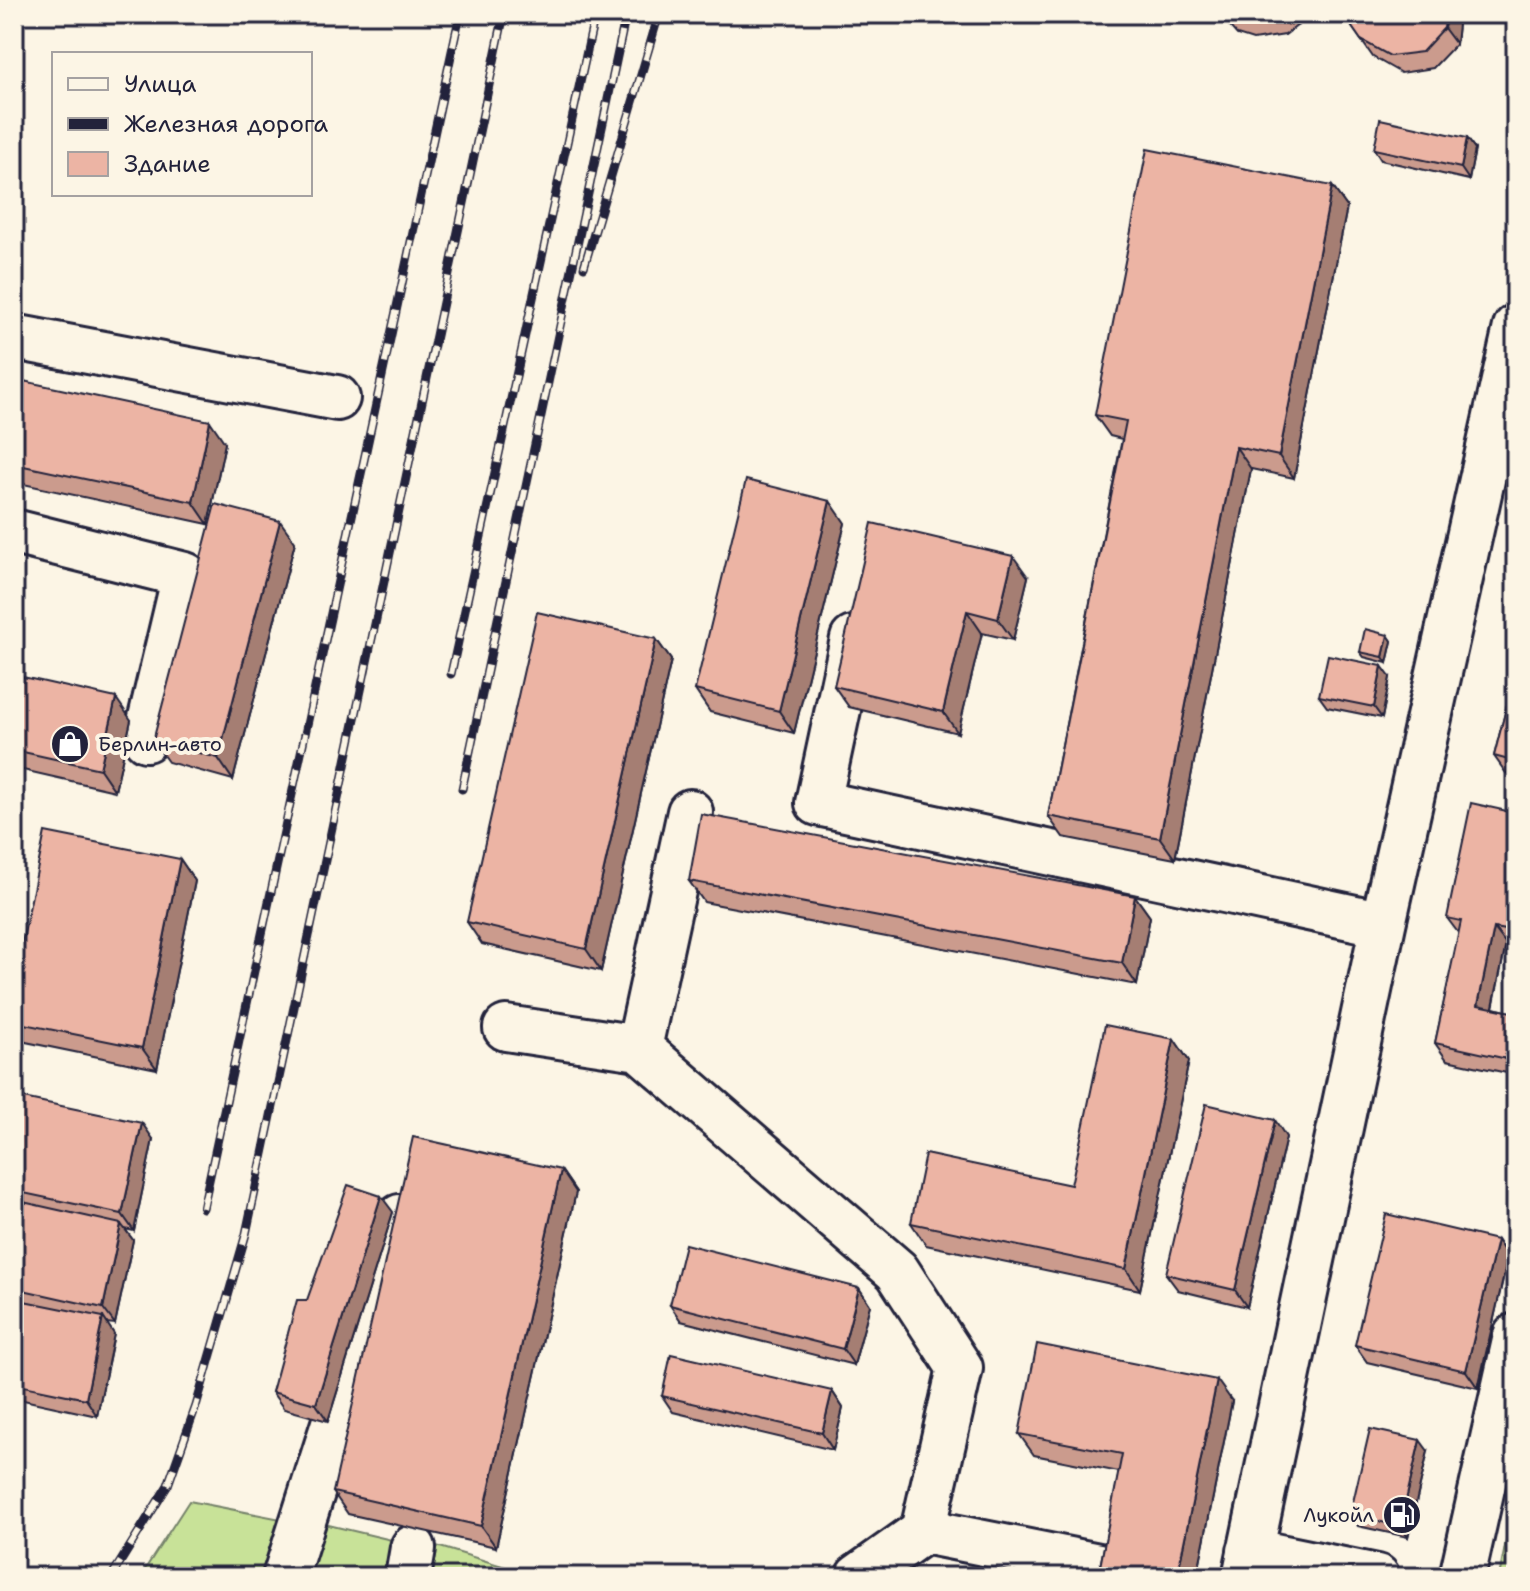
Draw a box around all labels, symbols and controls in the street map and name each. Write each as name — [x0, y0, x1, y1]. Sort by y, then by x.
legend — [52, 52, 312, 196]
text: Улица — [124, 68, 197, 100]
text: Железная дорога — [124, 108, 328, 140]
text: Здание — [124, 148, 211, 180]
shop icon: Берлин-авто — [49, 723, 91, 765]
place label: Берлин-авто — [98, 731, 222, 757]
fuel station icon: Лукойл — [1381, 1494, 1423, 1536]
place label: Лукойл — [1303, 1502, 1374, 1528]

